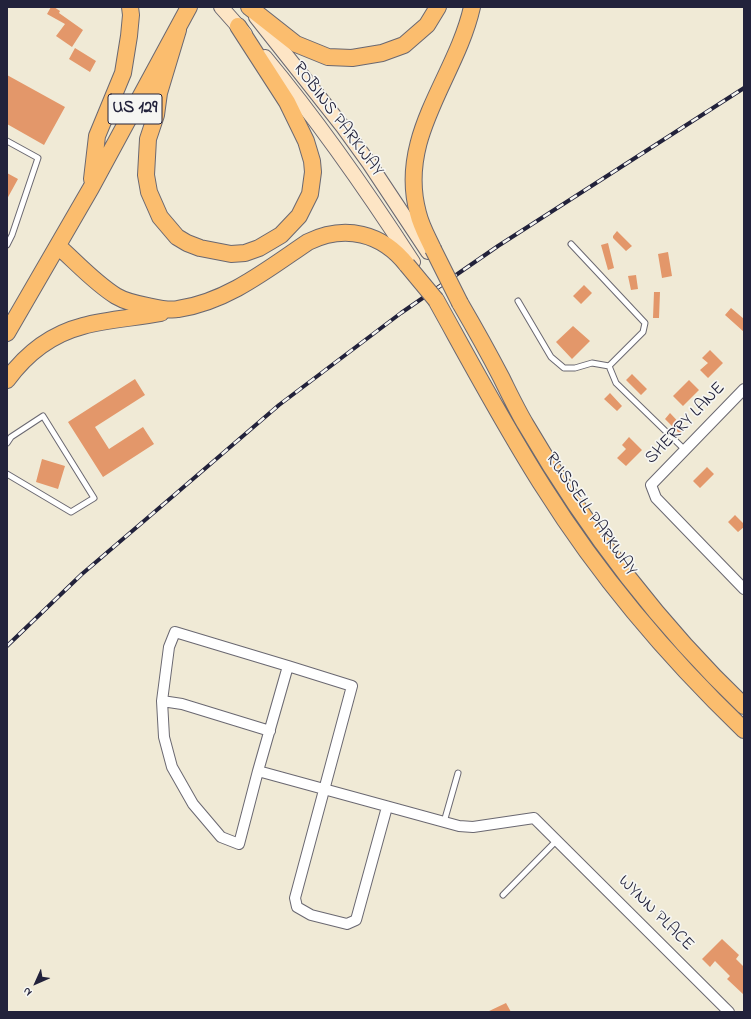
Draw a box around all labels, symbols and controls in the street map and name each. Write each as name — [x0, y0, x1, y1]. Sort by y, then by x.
street label: ROBINS PARKWAY — [287, 59, 387, 181]
road number: US 129 — [108, 94, 162, 124]
street label: SHERRY LANE — [641, 378, 731, 470]
street label: RUSSELL PARKWAY — [539, 449, 641, 581]
street label: WYNN PLACE — [612, 871, 698, 957]
north arrow — [16, 963, 56, 1003]
text: N — [19, 983, 36, 1000]

